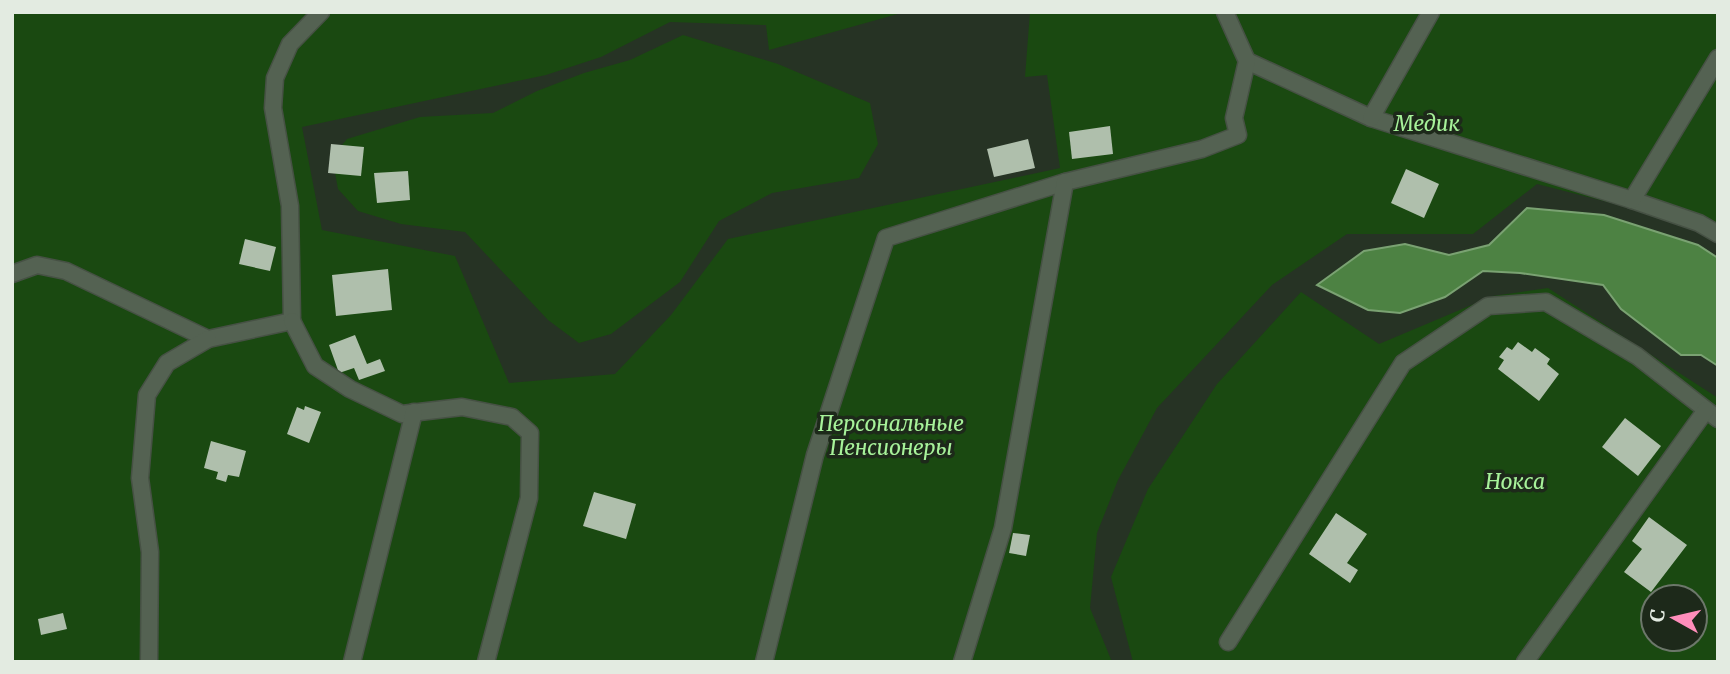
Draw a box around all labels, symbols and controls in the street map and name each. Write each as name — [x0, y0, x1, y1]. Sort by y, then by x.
park label: Медик — [1393, 110, 1460, 137]
park label: Персональные Пенсионеры — [818, 410, 964, 461]
park label: Нокса — [1485, 468, 1545, 495]
north arrow — [1639, 583, 1709, 653]
text: С — [1644, 608, 1670, 624]

